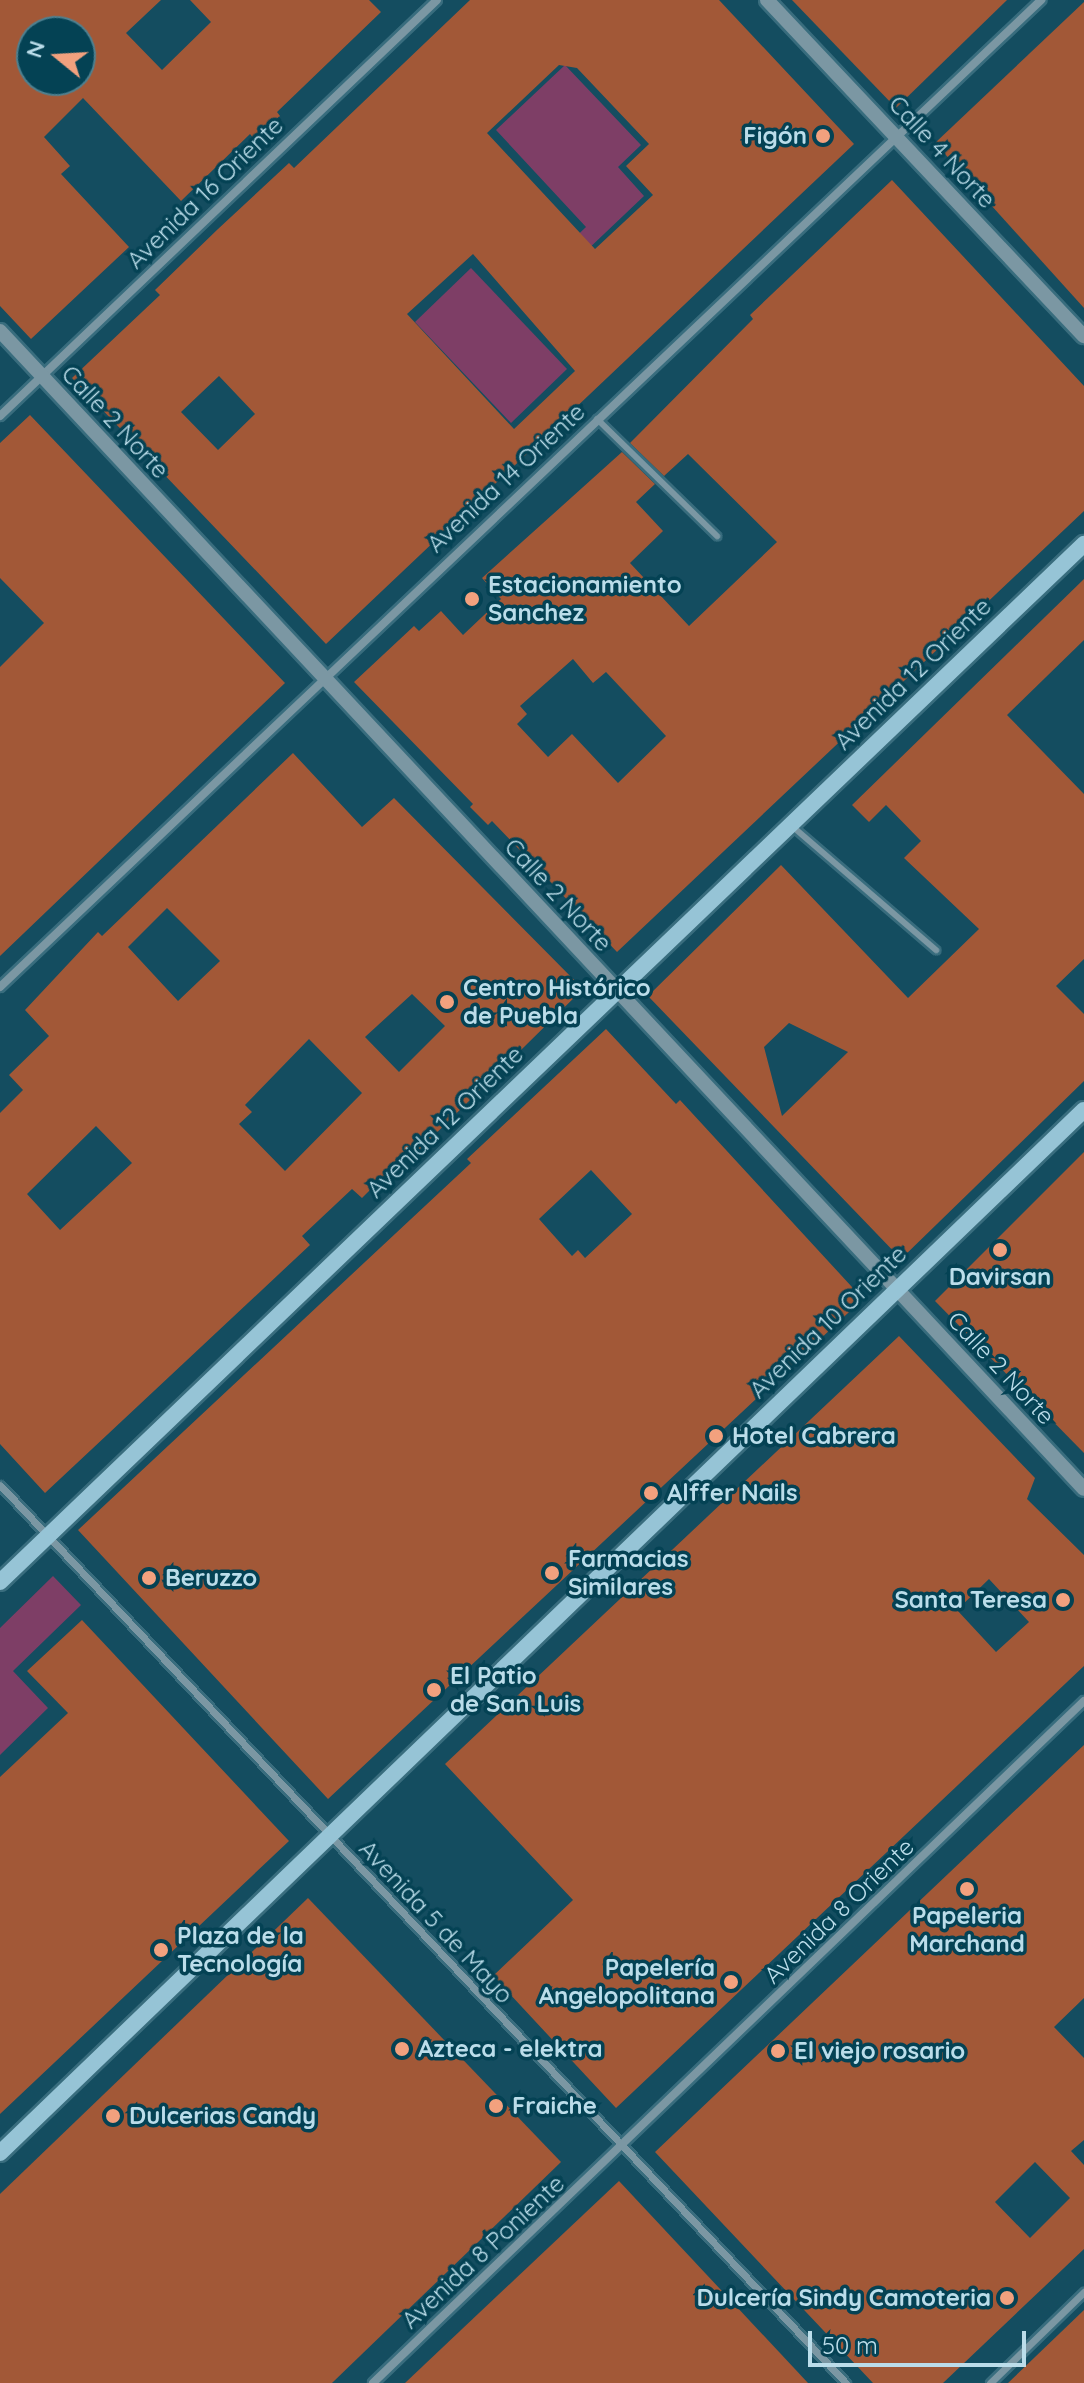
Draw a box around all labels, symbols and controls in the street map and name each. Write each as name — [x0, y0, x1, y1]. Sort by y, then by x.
north arrow — [16, 16, 96, 96]
text: N — [19, 37, 51, 61]
street label: Calle 4 Norte — [883, 90, 1001, 214]
street label: Avenida 16 Oriente — [121, 111, 289, 275]
place label: Figón — [743, 122, 807, 150]
marker: Figón — [814, 127, 832, 145]
street label: Calle 2 Norte — [55, 360, 175, 484]
street label: Avenida 14 Oriente — [421, 398, 591, 558]
place label: Estacionamiento Sanchez — [488, 571, 682, 627]
marker: Estacionamiento Sanchez — [463, 590, 481, 608]
street label: Avenida 12 Oriente — [829, 592, 997, 756]
street label: Calle 2 Norte — [498, 833, 618, 957]
place label: Centro Histórico de Puebla — [463, 974, 651, 1030]
marker: Centro Histórico de Puebla — [438, 993, 456, 1011]
street label: Avenida 12 Oriente — [361, 1040, 529, 1204]
street label: Avenida 10 Oriente — [744, 1240, 912, 1404]
marker: Davirsan — [991, 1241, 1009, 1259]
place label: Davirsan — [949, 1263, 1051, 1291]
street label: Calle 2 Norte — [941, 1306, 1061, 1430]
place label: Hotel Cabrera — [732, 1422, 896, 1450]
marker: Hotel Cabrera — [707, 1427, 725, 1445]
place label: Alffer Nails — [667, 1479, 798, 1507]
marker: Alffer Nails — [642, 1484, 660, 1502]
place label: Farmacias Similares — [568, 1545, 688, 1601]
place label: Beruzzo — [165, 1564, 257, 1592]
marker: Farmacias Similares — [543, 1564, 561, 1582]
marker: Beruzzo — [140, 1569, 158, 1587]
place label: Santa Teresa — [895, 1586, 1047, 1614]
marker: Santa Teresa — [1054, 1591, 1072, 1609]
place label: El Patio de San Luis — [450, 1662, 581, 1718]
marker: El Patio de San Luis — [425, 1681, 443, 1699]
street label: Avenida 8 Oriente — [758, 1832, 920, 1990]
street label: Avenida 5 de Mayo — [353, 1835, 519, 2009]
marker: Papeleria Marchand — [958, 1880, 976, 1898]
place label: Papeleria Marchand — [909, 1902, 1025, 1958]
place label: Plaza de la Tecnología — [177, 1922, 304, 1978]
marker: Plaza de la Tecnología — [152, 1941, 170, 1959]
place label: Papelería Angelopolitana — [539, 1954, 715, 2010]
marker: Papelería Angelopolitana — [722, 1973, 740, 1991]
place label: Azteca - elektra — [418, 2035, 603, 2063]
place label: El viejo rosario — [794, 2037, 965, 2065]
marker: Azteca - elektra — [393, 2040, 411, 2058]
marker: El viejo rosario — [769, 2042, 787, 2060]
place label: Fraiche — [512, 2092, 597, 2120]
marker: Fraiche — [487, 2097, 505, 2115]
place label: Dulcerias Candy — [129, 2102, 316, 2130]
marker: Dulcerias Candy — [104, 2107, 122, 2125]
street label: Avenida 8 Poniente — [396, 2169, 570, 2335]
place label: Dulcería Sindy Camoteria — [697, 2284, 991, 2312]
marker: Dulcería Sindy Camoteria — [998, 2289, 1016, 2307]
scale bar — [812, 2315, 1030, 2365]
text: 50 m — [822, 2330, 878, 2360]

